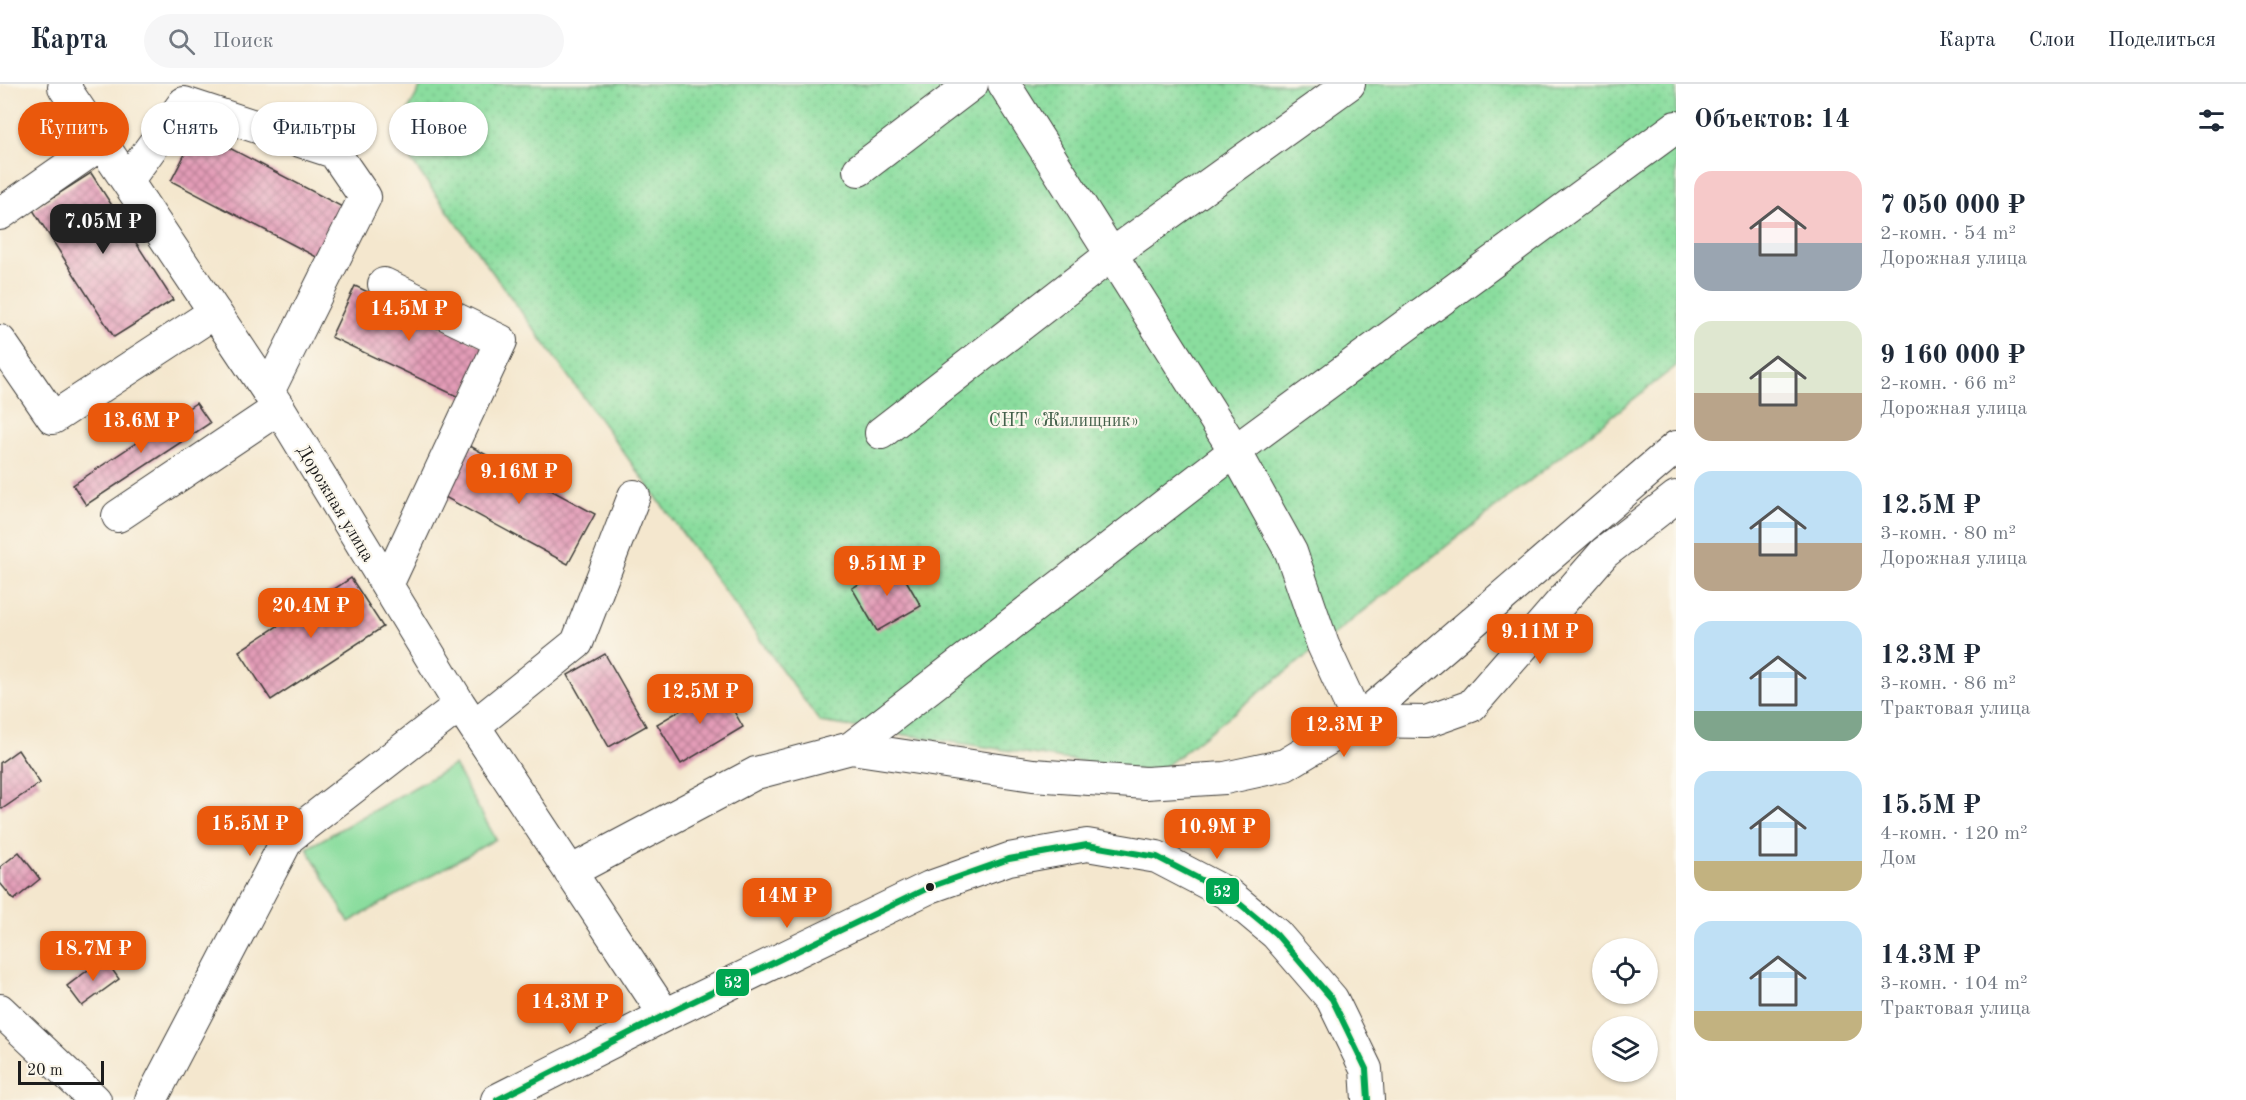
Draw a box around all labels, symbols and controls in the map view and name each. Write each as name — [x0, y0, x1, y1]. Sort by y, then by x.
search box — [144, 14, 564, 68]
icon: search — [165, 25, 198, 58]
text: Карта — [30, 27, 108, 55]
text: Поиск — [213, 30, 274, 52]
text: Карта — [1939, 30, 1996, 51]
text: Слои — [2029, 30, 2075, 51]
text: Поделиться — [2108, 30, 2216, 51]
chip: Купить — [18, 102, 129, 156]
chip: Снять — [141, 102, 239, 156]
chip: Фильтры — [251, 102, 377, 156]
chip: Новое — [389, 102, 488, 156]
icon: filters — [2195, 104, 2228, 137]
text: Объектов: 14 — [1694, 107, 1850, 133]
text: 7 050 000 ₽ — [1880, 193, 2026, 219]
icon: home — [1742, 195, 1814, 267]
pin: 7.05M ₽ — [48, 204, 158, 255]
text: 7.05M ₽ — [64, 213, 142, 233]
text: 2-комн. · 54 m² — [1880, 224, 2016, 244]
text: Дорожная улица — [1880, 249, 2027, 269]
pin: 14.5M ₽ — [354, 291, 464, 342]
text: 14.5M ₽ — [370, 300, 448, 320]
text: 9 160 000 ₽ — [1880, 343, 2026, 369]
icon: home — [1742, 345, 1814, 417]
text: 2-комн. · 66 m² — [1880, 374, 2016, 394]
text: Дорожная улица — [1880, 399, 2027, 419]
pin: 13.6M ₽ — [86, 403, 196, 454]
text: 13.6M ₽ — [102, 412, 180, 432]
park label: СНТ «Жилищник» — [989, 412, 1139, 430]
street label: Дорожная улица — [293, 442, 377, 565]
pin: 9.16M ₽ — [464, 454, 574, 505]
text: 9.16M ₽ — [480, 463, 558, 483]
text: 12.5M ₽ — [1880, 493, 1981, 519]
icon: home — [1742, 495, 1814, 567]
text: 3-комн. · 80 m² — [1880, 524, 2016, 544]
pin: 9.51M ₽ — [832, 546, 942, 597]
text: Дорожная улица — [1880, 549, 2027, 569]
text: 9.51M ₽ — [848, 555, 926, 575]
pin: 20.4M ₽ — [256, 588, 366, 639]
text: 20.4M ₽ — [272, 597, 350, 617]
pin: 9.11M ₽ — [1485, 614, 1595, 665]
text: 9.11M ₽ — [1501, 623, 1579, 643]
text: 12.3M ₽ — [1880, 643, 1981, 669]
icon: home — [1742, 645, 1814, 717]
pin: 12.5M ₽ — [645, 674, 755, 725]
text: 3-комн. · 86 m² — [1880, 674, 2016, 694]
text: 12.5M ₽ — [661, 683, 739, 703]
text: Трактовая улица — [1880, 699, 2031, 719]
pin: 12.3M ₽ — [1289, 707, 1399, 758]
text: 12.3M ₽ — [1305, 716, 1383, 736]
text: 15.5M ₽ — [1880, 793, 1981, 819]
icon: home — [1742, 795, 1814, 867]
pin: 15.5M ₽ — [195, 806, 305, 857]
pin: 10.9M ₽ — [1162, 809, 1272, 860]
text: 15.5M ₽ — [211, 815, 289, 835]
text: 10.9M ₽ — [1178, 818, 1256, 838]
text: 4-комн. · 120 m² — [1880, 824, 2028, 844]
text: Дом — [1880, 849, 1916, 869]
line badge: 52 — [1205, 877, 1240, 905]
pin: 14M ₽ — [745, 878, 829, 929]
unlabelled marker — [924, 881, 936, 893]
text: 52 — [1213, 885, 1231, 901]
text: 14M ₽ — [757, 887, 817, 907]
pin: 18.7M ₽ — [38, 931, 148, 982]
map controls — [1592, 938, 1658, 1082]
button: locate — [1592, 938, 1658, 1004]
text: 18.7M ₽ — [54, 940, 132, 960]
text: 14.3M ₽ — [1880, 943, 1981, 969]
icon: home — [1742, 945, 1814, 1017]
line badge: 52 — [715, 968, 750, 997]
text: 3-комн. · 104 m² — [1880, 974, 2028, 994]
text: 52 — [724, 976, 742, 992]
pin: 14.3M ₽ — [515, 984, 625, 1035]
text: 14.3M ₽ — [531, 993, 609, 1013]
text: Трактовая улица — [1880, 999, 2031, 1019]
button: layers — [1592, 1016, 1658, 1082]
scale bar — [18, 1058, 104, 1086]
text: 20 m — [27, 1063, 63, 1079]

